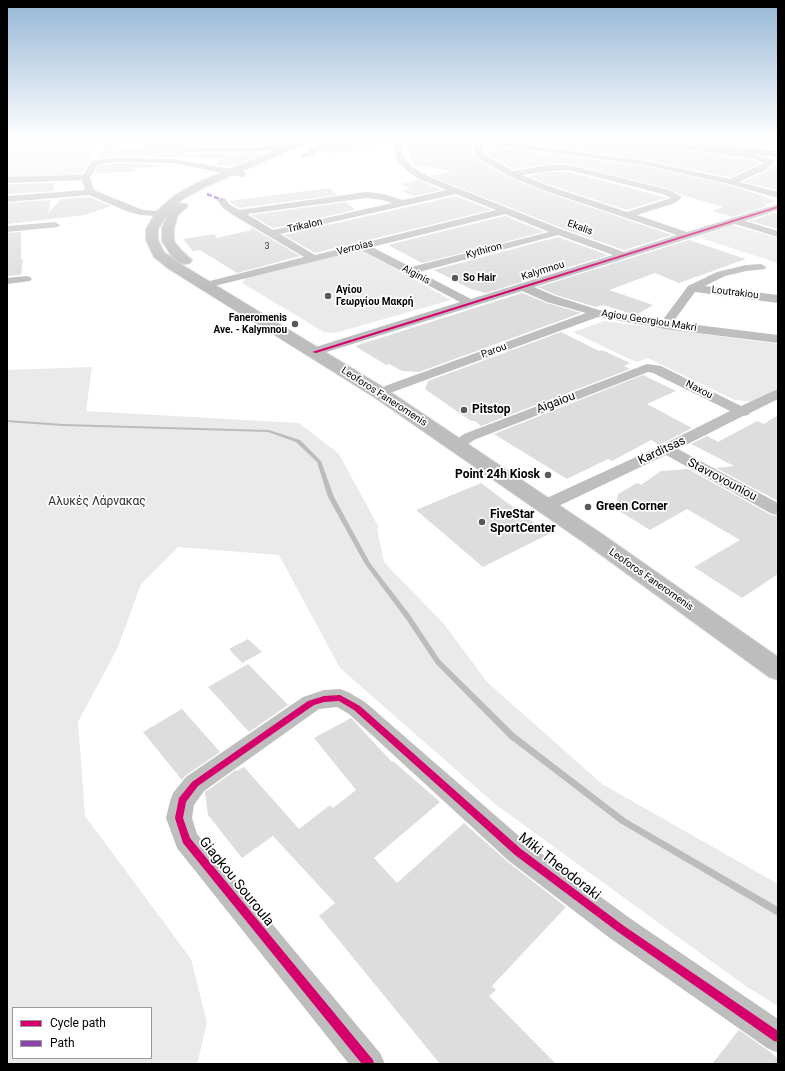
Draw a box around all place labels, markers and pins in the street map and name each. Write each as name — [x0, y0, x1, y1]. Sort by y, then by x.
place label: So Hair — [463, 272, 496, 284]
marker: So Hair — [450, 273, 460, 283]
place label: Αγίου Γεωργίου Μακρή — [336, 284, 413, 308]
marker: Αγίου Γεωργίου Μακρή — [323, 291, 333, 301]
place label: Faneromenis Ave. - Kalymnou — [213, 312, 287, 336]
marker: Faneromenis Ave. - Kalymnou — [290, 319, 300, 329]
place label: Pitstop — [472, 403, 511, 417]
marker: Pitstop — [459, 405, 469, 415]
place label: Point 24h Kiosk — [455, 468, 540, 482]
marker: Point 24h Kiosk — [543, 470, 553, 480]
place label: Green Corner — [596, 500, 668, 514]
marker: Green Corner — [583, 502, 593, 512]
place label: FiveStar SportCenter — [490, 508, 556, 536]
marker: FiveStar SportCenter — [477, 517, 487, 527]

